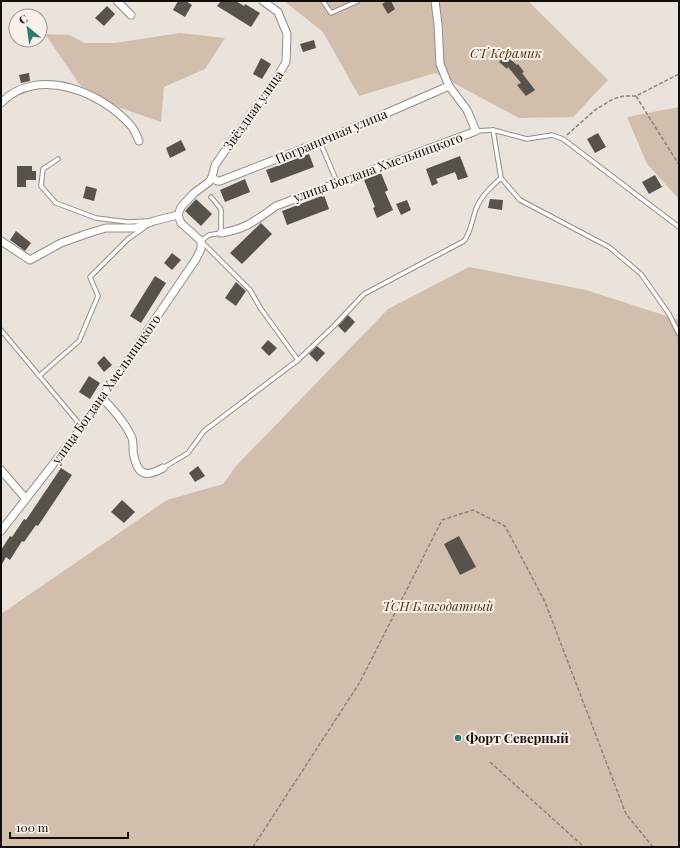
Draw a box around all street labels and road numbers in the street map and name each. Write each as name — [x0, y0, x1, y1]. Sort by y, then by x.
street label: Звёздная улица — [219, 66, 287, 153]
street label: Пограничная улица — [272, 104, 390, 167]
street label: улица Богдана Хмельницкого — [290, 128, 465, 205]
street label: улица Богдана Хмельницкого — [47, 311, 164, 468]

